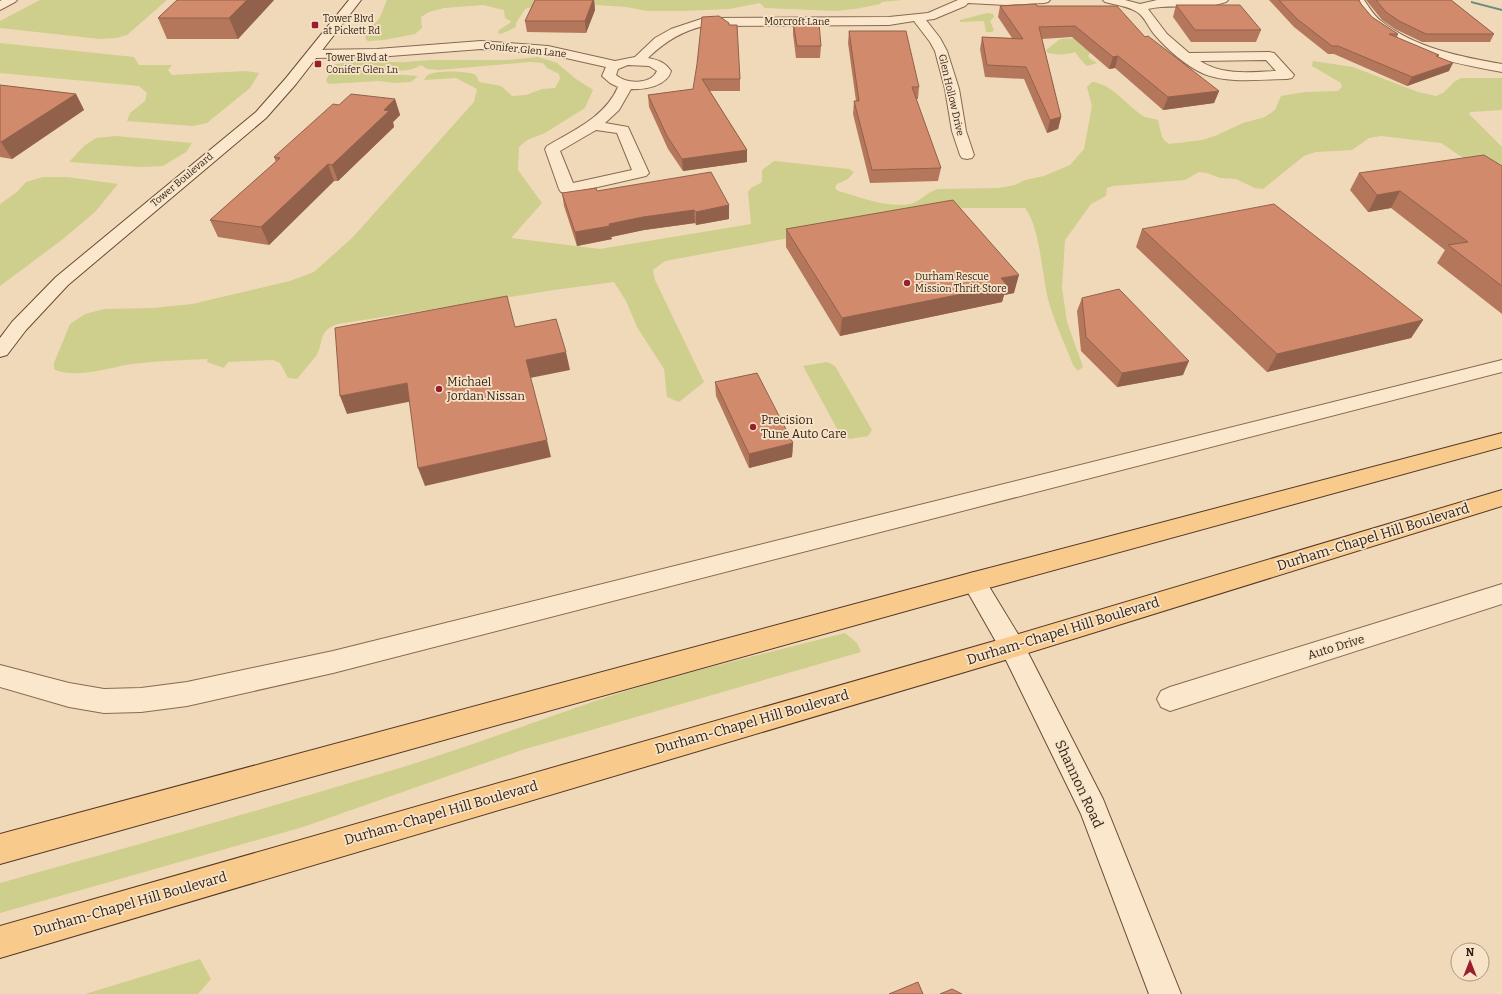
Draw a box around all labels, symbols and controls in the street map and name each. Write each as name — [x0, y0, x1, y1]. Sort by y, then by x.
place label: Tower Blvd at Pickett Rd — [323, 13, 380, 37]
street label: Morcroft Lane — [764, 16, 830, 28]
marker: Tower Blvd at Pickett Rd — [310, 20, 320, 30]
street label: Conifer Glen Lane — [483, 40, 567, 60]
place label: Tower Blvd at Conifer Glen Ln — [326, 52, 399, 76]
street label: Glen Hollow Drive — [936, 53, 966, 137]
marker: Tower Blvd at Conifer Glen Ln — [313, 59, 323, 69]
street label: Tower Boulevard — [148, 150, 216, 210]
place label: Durham Rescue Mission Thrift Store — [915, 271, 1007, 295]
marker: Durham Rescue Mission Thrift Store — [902, 278, 912, 288]
place label: Michael Jordan Nissan — [446, 375, 525, 403]
marker: Michael Jordan Nissan — [434, 384, 444, 394]
place label: Precision Tune Auto Care — [761, 413, 847, 441]
marker: Precision Tune Auto Care — [748, 422, 758, 432]
street label: Durham-Chapel Hill Boulevard — [1275, 500, 1471, 574]
street label: Durham-Chapel Hill Boulevard — [965, 594, 1161, 668]
street label: Auto Drive — [1306, 632, 1366, 662]
street label: Durham-Chapel Hill Boulevard — [653, 686, 851, 758]
street label: Shannon Road — [1051, 737, 1107, 831]
street label: Durham-Chapel Hill Boulevard — [342, 777, 540, 849]
street label: Durham-Chapel Hill Boulevard — [31, 868, 229, 940]
north arrow — [1450, 942, 1490, 982]
text: N — [1466, 946, 1475, 959]

